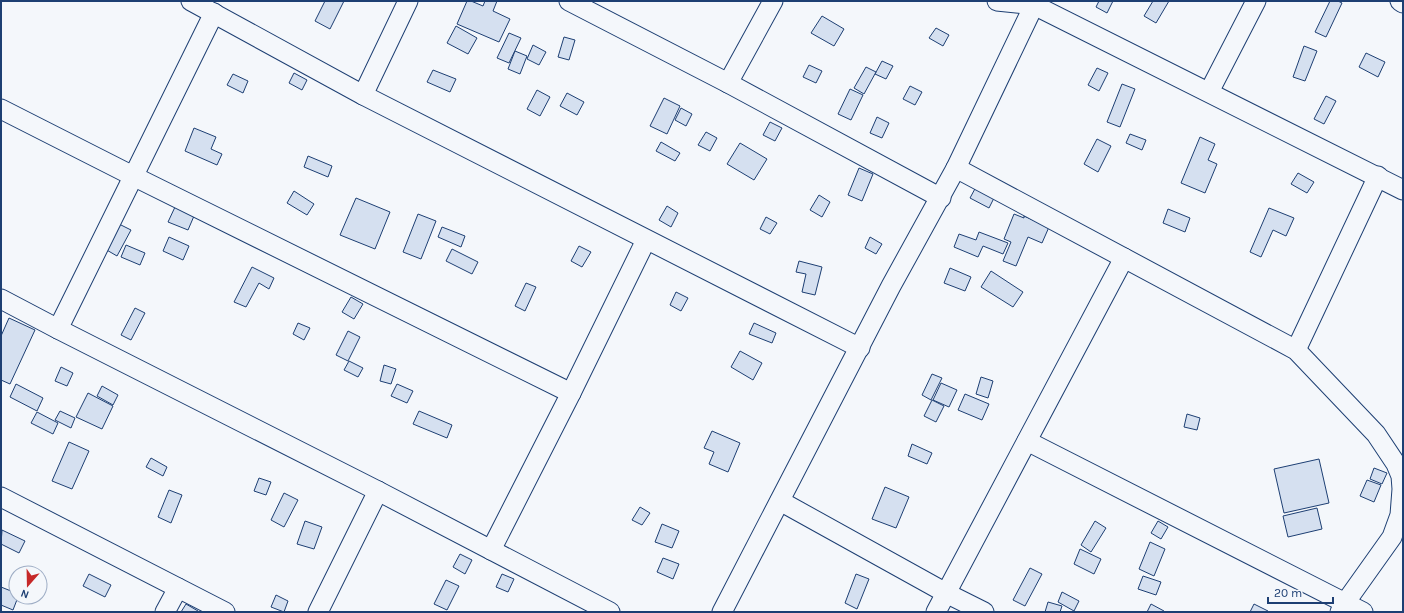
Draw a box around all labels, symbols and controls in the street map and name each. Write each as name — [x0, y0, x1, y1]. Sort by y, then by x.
north arrow — [8, 565, 48, 605]
scale bar — [1268, 579, 1333, 605]
text: N — [19, 586, 31, 601]
text: 20 m — [1274, 586, 1302, 600]

